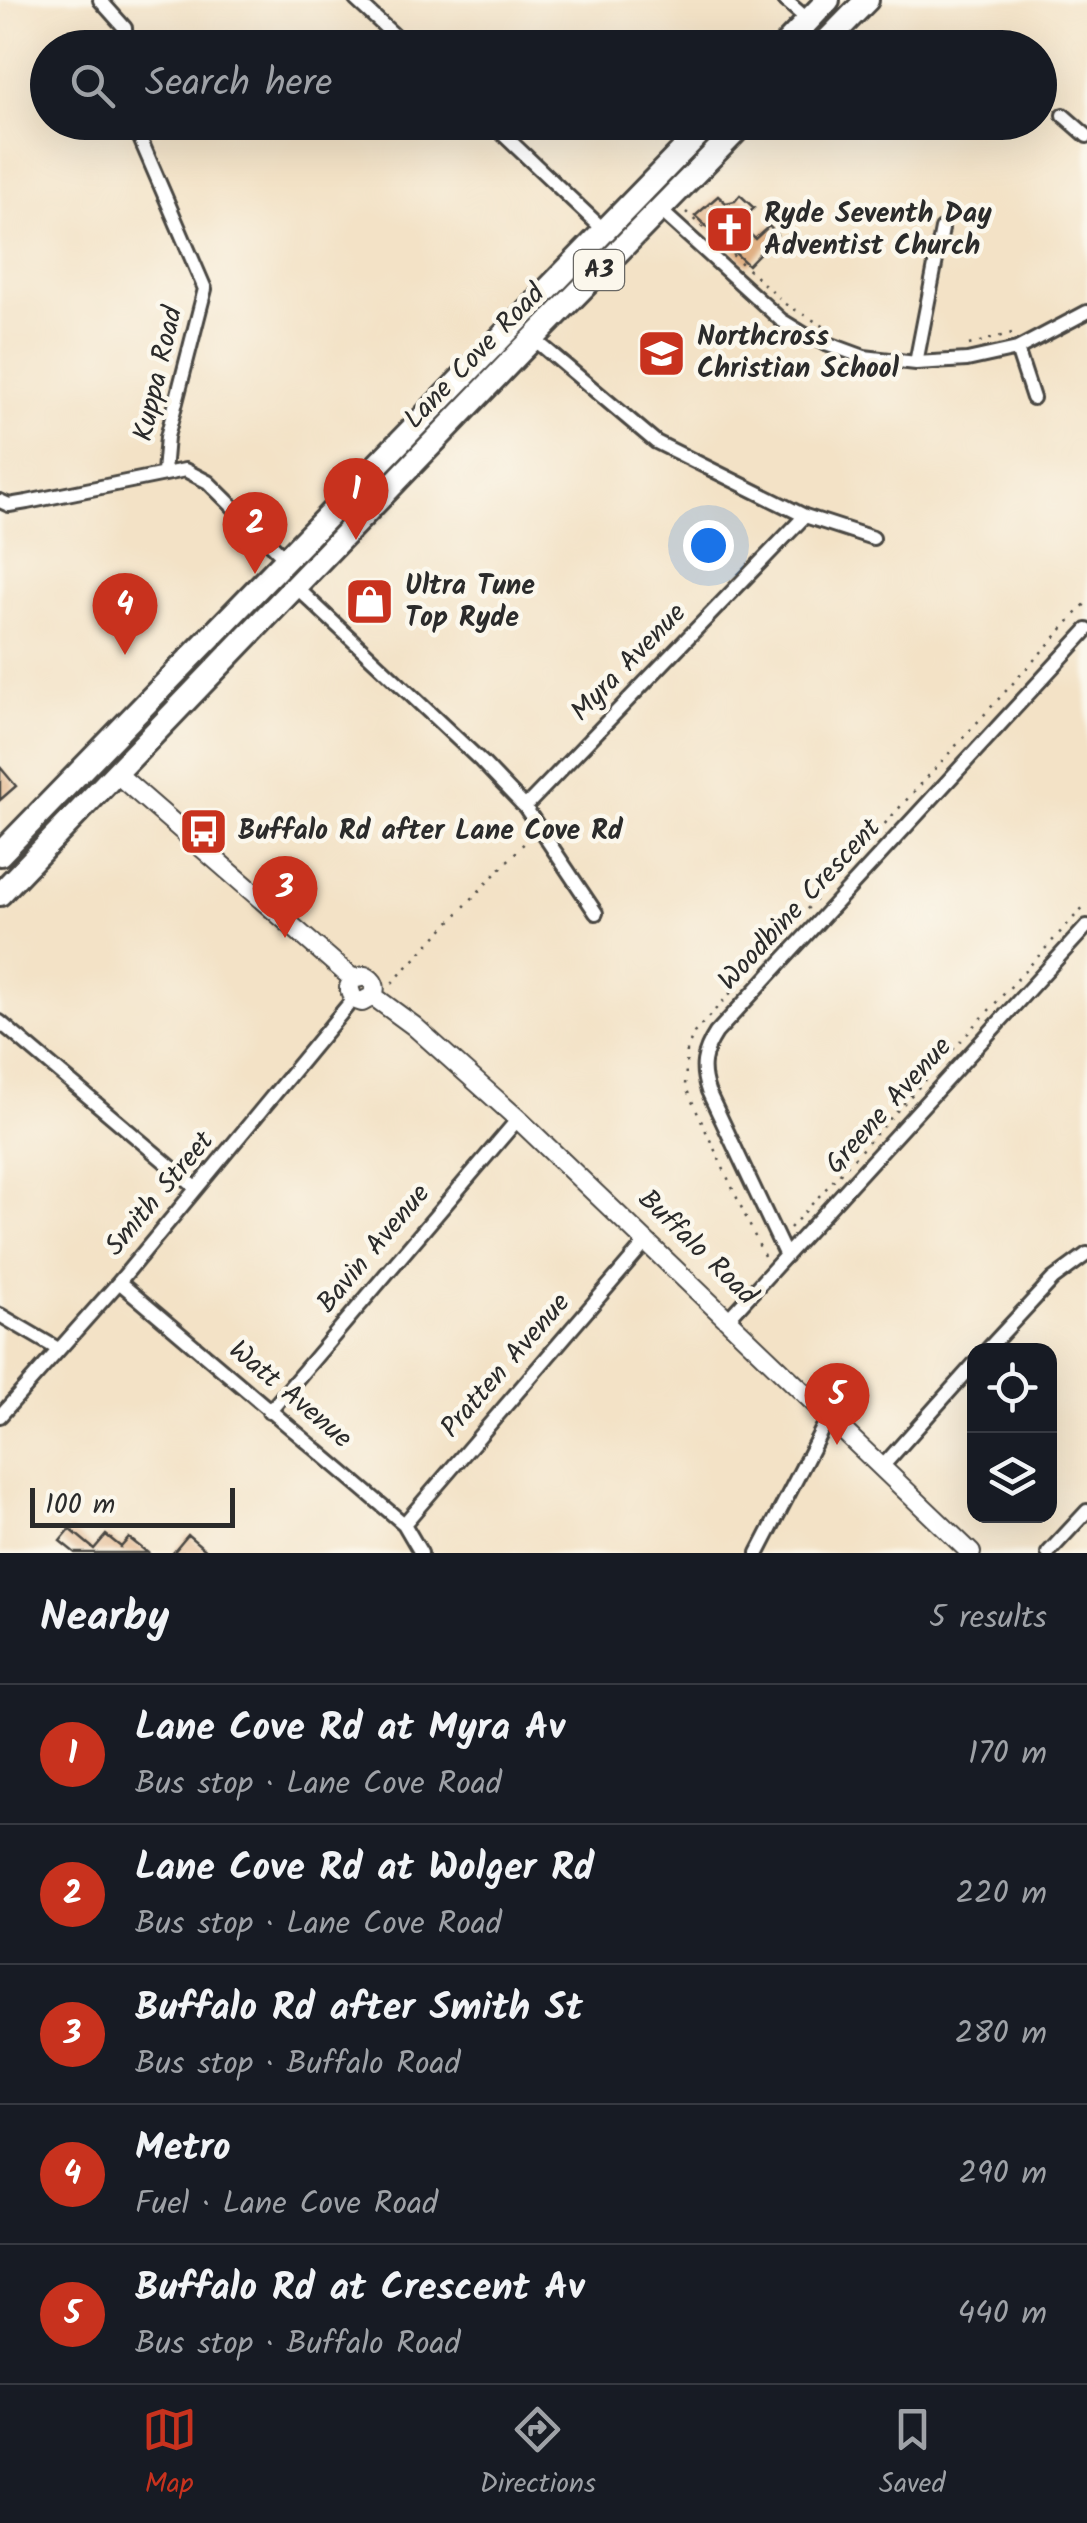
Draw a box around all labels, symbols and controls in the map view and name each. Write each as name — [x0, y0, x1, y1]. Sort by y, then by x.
search box — [30, 30, 1057, 140]
text: Search here — [145, 55, 332, 115]
icon: search — [65, 58, 120, 113]
place label: Ryde Seventh Day Adventist Church — [764, 192, 992, 269]
church icon: Ryde Seventh Day Adventist Church — [703, 204, 755, 256]
road number: A3 — [574, 250, 624, 290]
street label: Lane Cove Road — [393, 273, 557, 440]
street label: Kuppa Road — [122, 301, 197, 446]
place label: Northcross Christian School — [697, 315, 899, 392]
school or university icon: Northcross Christian School — [636, 327, 688, 379]
pin: 1 — [324, 458, 388, 540]
pin: 2 — [222, 492, 288, 574]
your location — [683, 520, 734, 571]
place label: Ultra Tune Top Ryde — [405, 564, 535, 641]
pin: 4 — [92, 572, 158, 655]
shop icon: Ultra Tune Top Ryde — [344, 576, 396, 628]
street label: Myra Avenue — [560, 593, 698, 733]
bus stop icon: Buffalo Rd after Lane Cove Rd — [177, 805, 229, 857]
street label: Woodbine Crescent — [708, 807, 893, 1002]
place label: Buffalo Rd after Lane Cove Rd — [238, 809, 624, 854]
pin: 3 — [252, 856, 318, 938]
street label: Greene Avenue — [814, 1026, 964, 1185]
street label: Smith Street — [94, 1120, 227, 1267]
street label: Bavin Avenue — [306, 1174, 442, 1324]
street label: Buffalo Road — [627, 1179, 768, 1318]
street label: Pratten Avenue — [430, 1283, 582, 1449]
street label: Watt Avenue — [218, 1329, 362, 1461]
map controls — [967, 1343, 1057, 1523]
button: locate — [967, 1343, 1057, 1433]
pin: 5 — [804, 1362, 870, 1445]
button: layers — [967, 1433, 1057, 1523]
scale bar — [30, 1483, 235, 1528]
text: 100 m — [45, 1483, 115, 1528]
text: Nearby — [40, 1585, 169, 1652]
text: 5 results — [929, 1593, 1047, 1644]
text: Lane Cove Rd at Myra Av — [135, 1699, 565, 1759]
text: 1 — [68, 1729, 77, 1780]
text: 170 m — [968, 1729, 1047, 1780]
text: Bus stop · Lane Cove Road — [135, 1759, 502, 1810]
text: Lane Cove Rd at Wolger Rd — [135, 1839, 594, 1899]
text: 2 — [63, 1869, 82, 1920]
text: 220 m — [956, 1869, 1047, 1920]
text: Bus stop · Lane Cove Road — [135, 1899, 502, 1950]
text: Buffalo Rd after Smith St — [135, 1979, 583, 2039]
text: 3 — [64, 2009, 81, 2060]
text: 280 m — [955, 2009, 1047, 2060]
text: Bus stop · Buffalo Road — [135, 2039, 460, 2090]
text: Metro — [135, 2119, 231, 2179]
text: 4 — [64, 2149, 81, 2200]
text: 290 m — [958, 2149, 1047, 2200]
text: Fuel · Lane Cove Road — [135, 2179, 438, 2230]
text: Buffalo Rd at Crescent Av — [135, 2259, 584, 2319]
text: 5 — [64, 2289, 81, 2340]
text: 440 m — [957, 2289, 1047, 2340]
text: Bus stop · Buffalo Road — [135, 2319, 460, 2370]
tab: Map — [142, 2402, 197, 2507]
tab: Directions — [480, 2402, 596, 2507]
tab: Saved — [879, 2402, 945, 2507]

